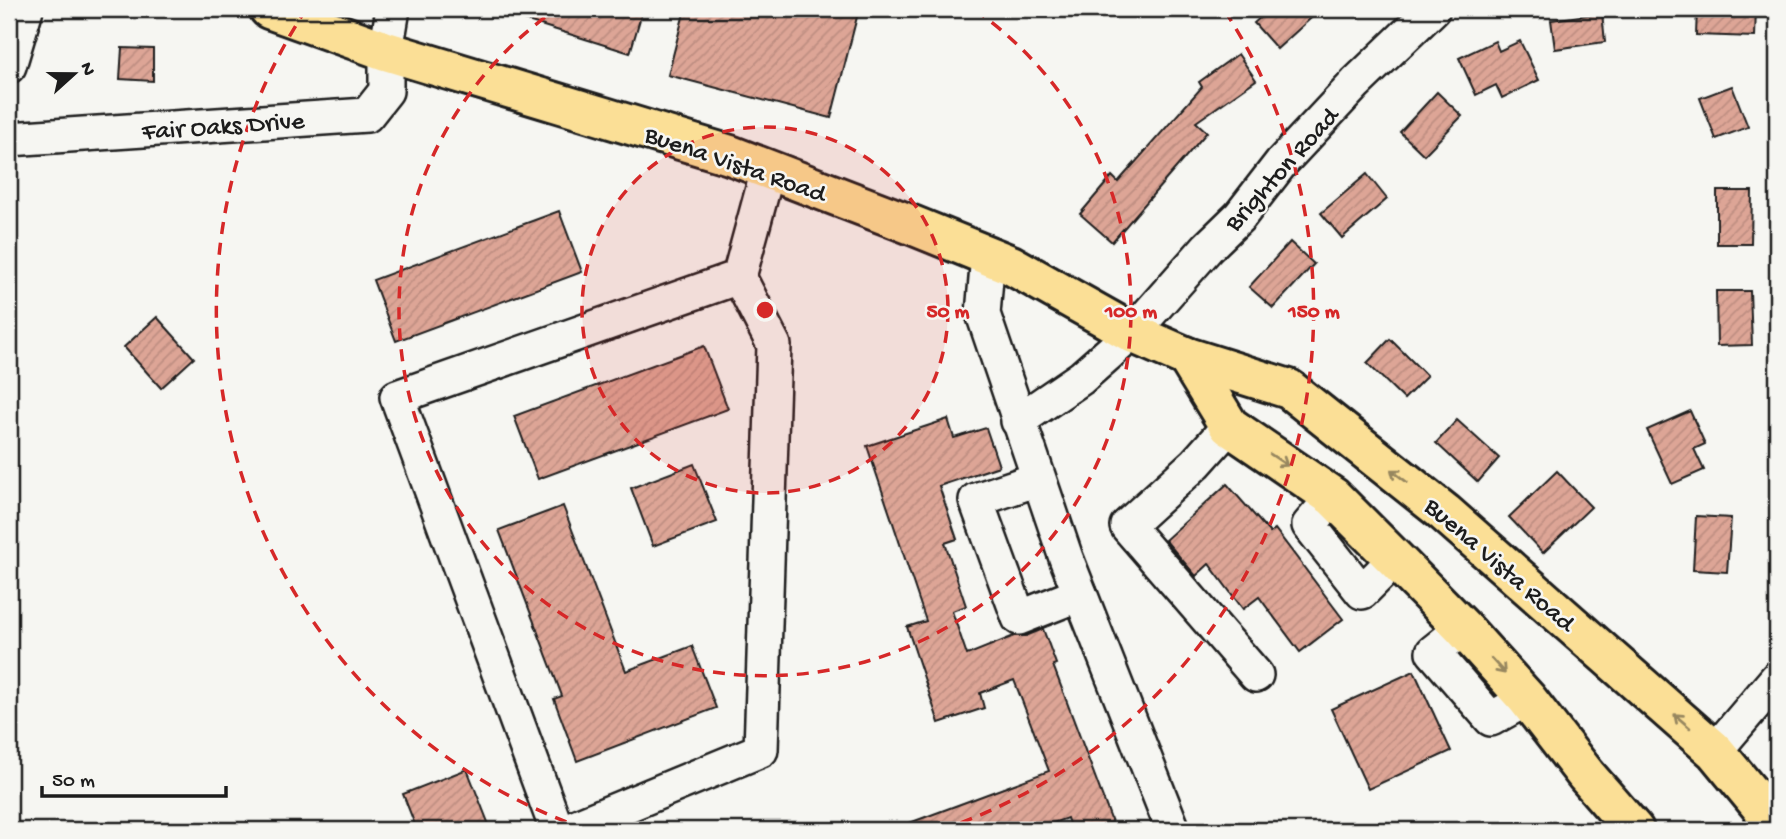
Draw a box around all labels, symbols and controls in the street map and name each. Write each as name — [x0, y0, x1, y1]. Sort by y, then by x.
north arrow — [38, 38, 108, 108]
text: N — [74, 59, 100, 79]
street label: Brighton Road — [1219, 101, 1348, 240]
street label: Fair Oaks Drive — [140, 107, 306, 150]
street label: Buena Vista Road — [639, 120, 831, 212]
centre of rings — [753, 298, 777, 322]
text: 50 m — [927, 301, 970, 326]
text: 100 m — [1104, 301, 1157, 326]
text: 150 m — [1287, 301, 1340, 326]
one-way arrow — [1269, 453, 1289, 467]
one-way arrow — [1390, 468, 1408, 484]
street label: Buena Vista Road — [1416, 492, 1581, 641]
one-way arrow — [1490, 657, 1506, 675]
one-way arrow — [1673, 713, 1691, 729]
scale bar — [42, 755, 226, 799]
text: 50 m — [52, 770, 95, 795]

